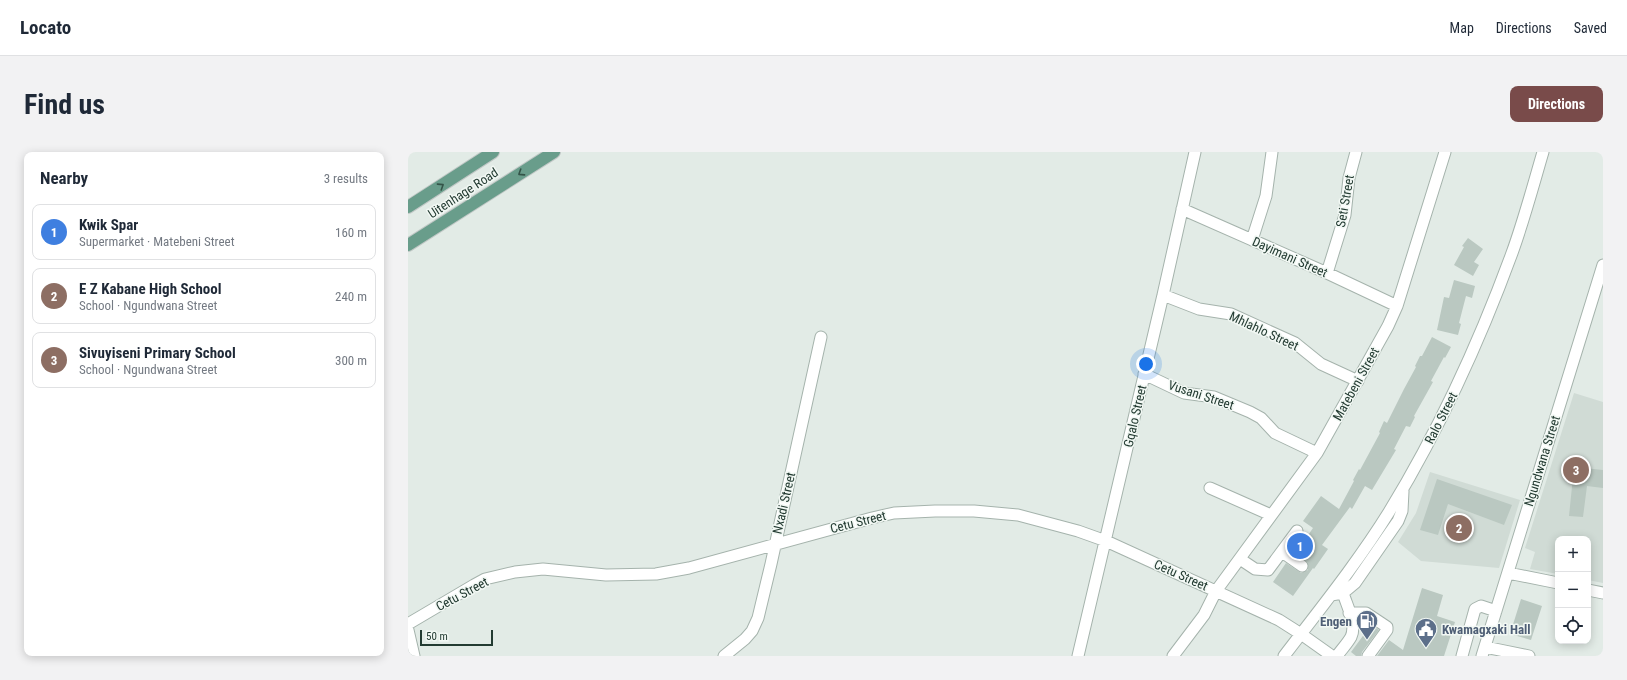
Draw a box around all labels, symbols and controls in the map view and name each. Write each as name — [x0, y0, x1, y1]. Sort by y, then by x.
text: Locato — [20, 16, 71, 39]
text: Map — [1450, 20, 1474, 36]
text: Directions — [1496, 20, 1552, 36]
text: Saved — [1574, 20, 1607, 36]
button: Directions — [1510, 86, 1603, 122]
text: Find us — [24, 88, 105, 121]
street label: Uitenhage Road — [425, 165, 501, 221]
text: Nearby — [40, 168, 88, 188]
one-way arrow — [518, 168, 525, 176]
text: 3 results — [324, 171, 368, 186]
street label: Seti Street — [1333, 173, 1357, 228]
one-way arrow — [437, 183, 444, 190]
text: Kwik Spar — [79, 216, 138, 234]
text: 1 — [51, 225, 57, 240]
text: 160 m — [335, 225, 367, 240]
text: Supermarket · Matebeni Street — [79, 234, 235, 249]
street label: Dayimani Street — [1250, 234, 1330, 280]
text: E Z Kabane High School — [79, 280, 222, 298]
text: 2 — [51, 289, 57, 304]
text: 240 m — [335, 289, 367, 304]
text: School · Ngundwana Street — [79, 298, 217, 313]
street label: Mhlahlo Street — [1227, 308, 1301, 354]
text: Sivuyiseni Primary School — [79, 344, 236, 362]
street label: Matebeni Street — [1330, 345, 1382, 423]
text: 3 — [51, 353, 57, 368]
text: 300 m — [335, 353, 367, 368]
your location — [1136, 354, 1156, 374]
text: School · Ngundwana Street — [79, 362, 217, 377]
street label: Vusani Street — [1166, 377, 1236, 413]
street label: Gqalo Street — [1121, 383, 1149, 449]
street label: Ralo Street — [1422, 389, 1460, 446]
street label: Ngundwana Street — [1521, 414, 1563, 508]
pin: 3 — [1563, 455, 1589, 485]
street label: Nxadi Street — [770, 471, 798, 535]
street label: Cetu Street — [829, 508, 888, 536]
pin: 2 — [1446, 513, 1472, 543]
pin: 1 — [1287, 531, 1313, 561]
map controls — [1555, 536, 1591, 644]
button: + — [1555, 536, 1591, 572]
street label: Cetu Street — [1152, 557, 1210, 594]
button: − — [1555, 572, 1591, 608]
street label: Cetu Street — [433, 574, 491, 614]
fuel station icon: Engen — [1354, 608, 1380, 641]
button: locate — [1555, 608, 1591, 644]
place label: Engen — [1320, 614, 1352, 629]
public building icon: Kwamagxaki Hall — [1413, 616, 1439, 649]
place label: Kwamagxaki Hall — [1442, 622, 1531, 637]
scale bar — [420, 628, 493, 647]
text: 50 m — [426, 630, 448, 643]

